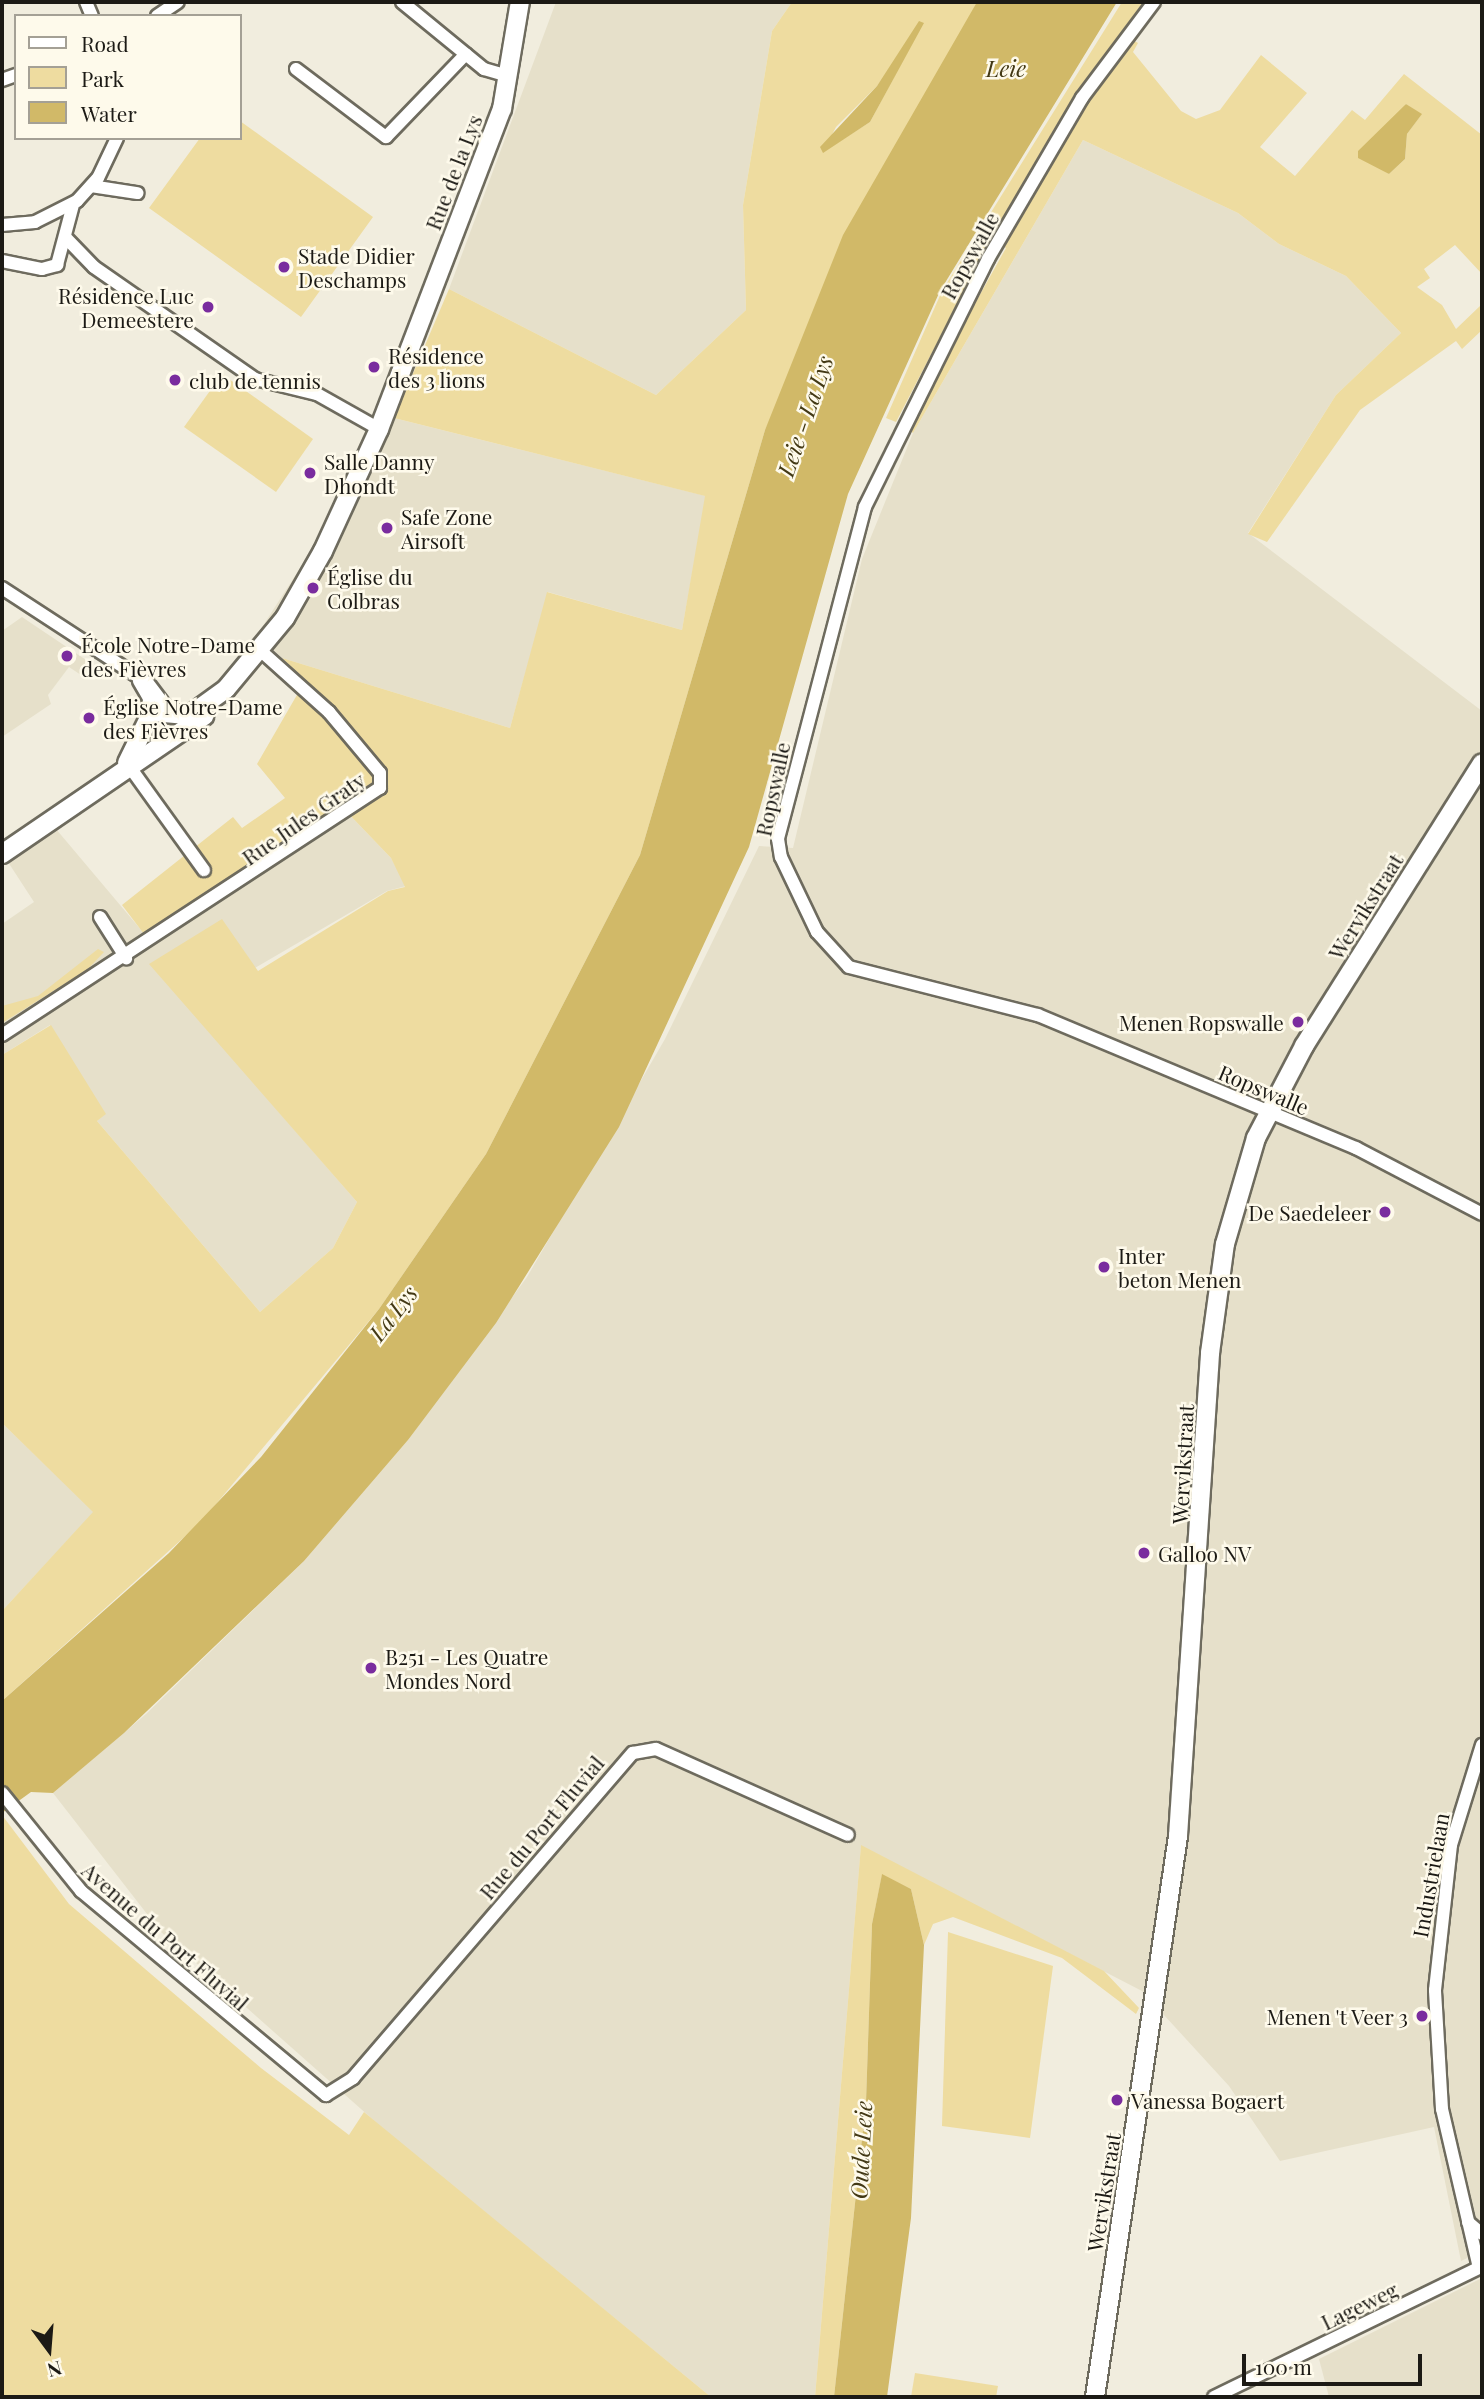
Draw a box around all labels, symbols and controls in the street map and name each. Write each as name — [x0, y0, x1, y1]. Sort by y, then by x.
legend — [14, 14, 242, 140]
text: Road — [81, 29, 129, 57]
water label: Leie — [986, 54, 1026, 82]
text: Park — [81, 64, 124, 92]
text: Water — [81, 99, 137, 127]
street label: Rue de la Lys — [419, 110, 487, 234]
street label: Ropswalle — [935, 207, 1003, 303]
place label: Stade Didier Deschamps — [298, 242, 415, 292]
marker: Stade Didier Deschamps — [276, 259, 292, 275]
place label: Résidence Luc Demeestere — [58, 282, 194, 332]
marker: Résidence Luc Demeestere — [200, 299, 216, 315]
place label: Résidence des 3 lions — [388, 342, 486, 392]
water label: Leie - La Lys — [772, 352, 838, 480]
marker: Résidence des 3 lions — [366, 359, 382, 375]
place label: club de tennis — [189, 367, 321, 393]
marker: club de tennis — [167, 372, 183, 388]
place label: Salle Danny Dhondt — [324, 448, 434, 498]
marker: Salle Danny Dhondt — [302, 465, 318, 481]
place label: Safe Zone Airsoft — [401, 503, 492, 553]
marker: Safe Zone Airsoft — [379, 520, 395, 536]
place label: Église du Colbras — [327, 563, 413, 613]
marker: Église du Colbras — [305, 580, 321, 596]
place label: École Notre-Dame des Fièvres — [81, 631, 255, 681]
marker: École Notre-Dame des Fièvres — [59, 648, 75, 664]
place label: Église Notre-Dame des Fièvres — [103, 693, 283, 743]
marker: Église Notre-Dame des Fièvres — [81, 710, 97, 726]
street label: Ropswalle — [750, 740, 794, 838]
street label: Rue Jules Graty — [237, 766, 369, 870]
street label: Wervikstraat — [1323, 848, 1407, 964]
place label: Menen Ropswalle — [1119, 1009, 1284, 1035]
marker: Menen Ropswalle — [1290, 1014, 1306, 1030]
street label: Ropswalle — [1215, 1059, 1313, 1119]
place label: De Saedeleer — [1248, 1199, 1371, 1225]
marker: De Saedeleer — [1377, 1204, 1393, 1220]
place label: Inter beton Menen — [1118, 1242, 1241, 1292]
marker: Inter beton Menen — [1096, 1259, 1112, 1275]
water label: La Lys — [363, 1280, 423, 1346]
street label: Wervikstraat — [1166, 1403, 1198, 1525]
place label: Galloo NV — [1158, 1540, 1251, 1566]
marker: Galloo NV — [1136, 1545, 1152, 1561]
place label: B251 - Les Quatre Mondes Nord — [385, 1643, 548, 1693]
marker: B251 - Les Quatre Mondes Nord — [363, 1660, 379, 1676]
street label: Rue du Port Fluvial — [474, 1750, 608, 1904]
street label: Industrielaan — [1407, 1811, 1453, 1939]
street label: Avenue du Port Fluvial — [77, 1857, 255, 2015]
place label: Menen 't Veer 3 — [1265, 2003, 1408, 2029]
marker: Menen 't Veer 3 — [1414, 2008, 1430, 2024]
place label: Vanessa Bogaert — [1131, 2087, 1284, 2113]
marker: Vanessa Bogaert — [1109, 2092, 1125, 2108]
water label: Oude Leie — [845, 2100, 877, 2200]
street label: Wervikstraat — [1081, 2131, 1125, 2253]
street label: Lageweg — [1317, 2276, 1401, 2334]
north arrow — [14, 2315, 84, 2385]
scale bar — [1246, 2340, 1426, 2384]
text: 100 m — [1255, 2352, 1312, 2380]
text: N — [45, 2356, 65, 2385]

